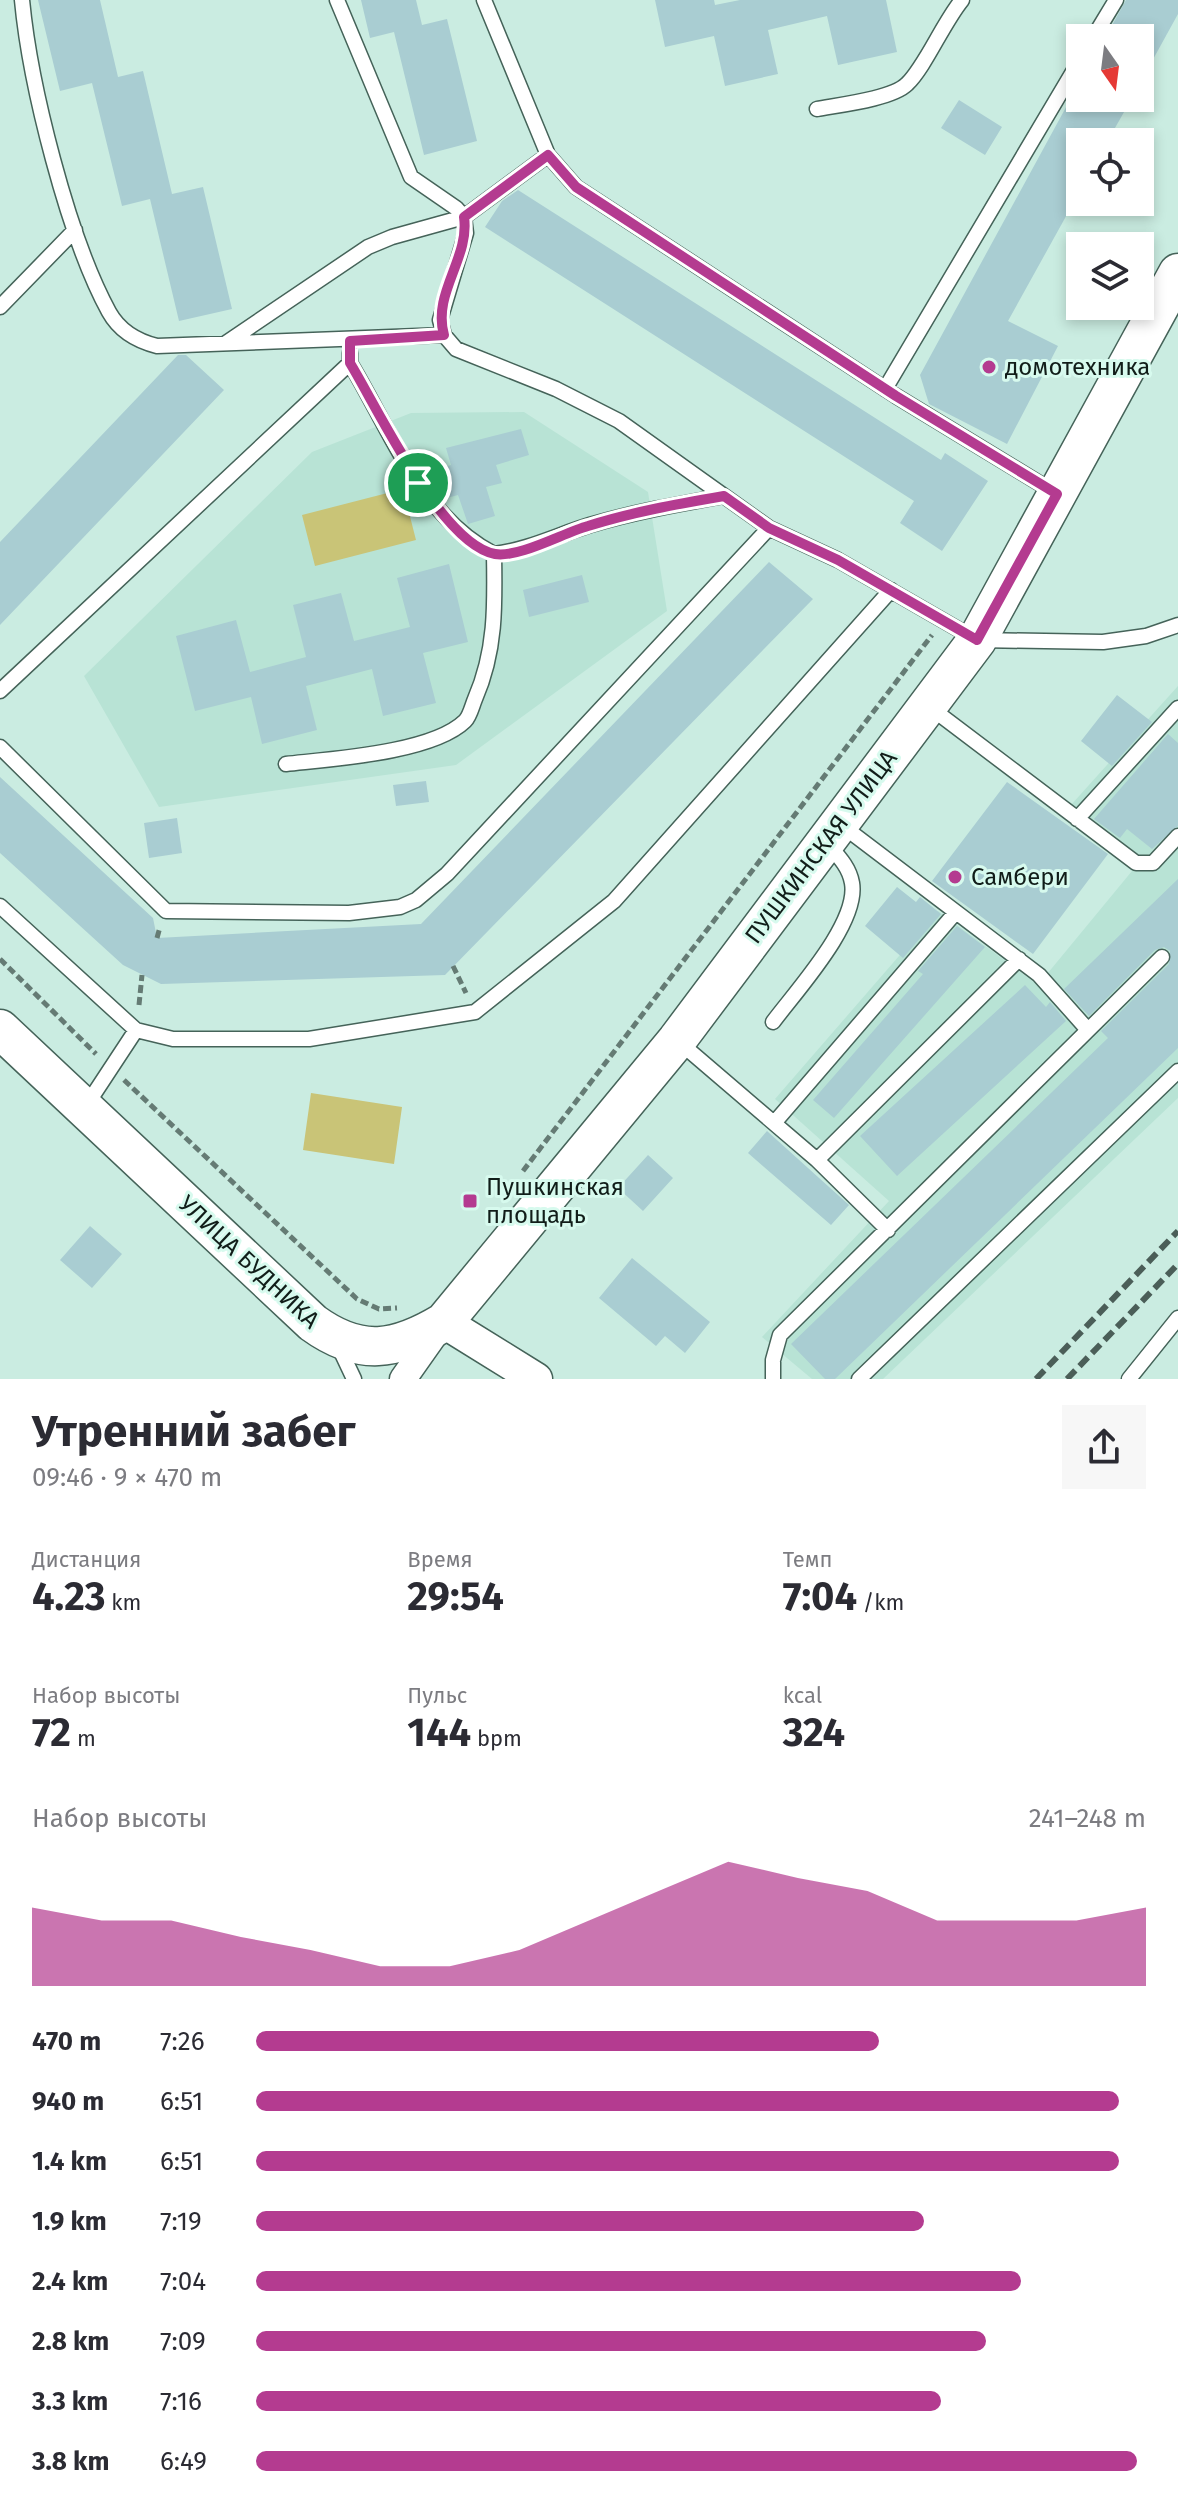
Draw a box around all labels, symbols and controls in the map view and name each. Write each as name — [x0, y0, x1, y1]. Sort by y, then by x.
north arrow — [1066, 24, 1154, 112]
map controls — [1066, 24, 1154, 320]
button: locate — [1066, 128, 1154, 216]
button: layers — [1066, 232, 1154, 320]
place label: домотехника — [1005, 353, 1150, 381]
marker: домотехника — [980, 358, 998, 376]
pin — [384, 449, 452, 517]
icon: arrive — [396, 461, 440, 505]
street label: ПУШКИНСКАЯ УЛИЦА — [739, 745, 903, 949]
place label: Самбери — [971, 863, 1069, 891]
marker: Самбери — [946, 868, 964, 886]
place label: Пушкинская площадь — [486, 1173, 624, 1229]
street label: УЛИЦА БУДНИКА — [173, 1190, 325, 1334]
marker: Пушкинская площадь — [461, 1192, 479, 1210]
text: Утренний забег — [32, 1405, 356, 1458]
button: share — [1062, 1405, 1146, 1489]
text: 09:46 · 9 × 470 m — [32, 1462, 222, 1493]
text: Дистанция — [32, 1546, 141, 1573]
text: Время — [407, 1546, 473, 1573]
text: Темп — [783, 1546, 833, 1573]
text: 4.23 — [32, 1573, 105, 1621]
text: 29:54 — [407, 1573, 504, 1621]
text: 7:04 — [783, 1573, 857, 1621]
text: km — [105, 1589, 141, 1616]
text: /km — [857, 1589, 904, 1616]
text: Набор высоты — [32, 1682, 180, 1709]
text: Пульс — [407, 1682, 467, 1709]
text: kcal — [783, 1682, 822, 1709]
text: 72 — [32, 1709, 71, 1757]
text: 144 — [407, 1709, 471, 1757]
text: 324 — [783, 1709, 845, 1757]
text: m — [71, 1725, 96, 1752]
text: bpm — [471, 1725, 522, 1752]
text: Набор высоты — [32, 1803, 207, 1834]
text: 241–248 m — [1029, 1803, 1146, 1834]
text: 470 m — [32, 2026, 101, 2057]
text: 7:26 — [160, 2026, 205, 2057]
text: 940 m — [32, 2086, 104, 2117]
text: 6:51 — [160, 2086, 203, 2117]
text: 1.4 km — [32, 2146, 107, 2177]
text: 6:51 — [160, 2146, 203, 2177]
text: 1.9 km — [32, 2206, 107, 2237]
text: 7:19 — [160, 2206, 202, 2237]
text: 2.4 km — [32, 2266, 108, 2297]
text: 7:04 — [160, 2266, 206, 2297]
text: 2.8 km — [32, 2326, 109, 2357]
text: 7:09 — [160, 2326, 206, 2357]
text: 3.3 km — [32, 2386, 108, 2417]
text: 7:16 — [160, 2386, 202, 2417]
text: 3.8 km — [32, 2446, 109, 2477]
text: 6:49 — [160, 2446, 207, 2477]

